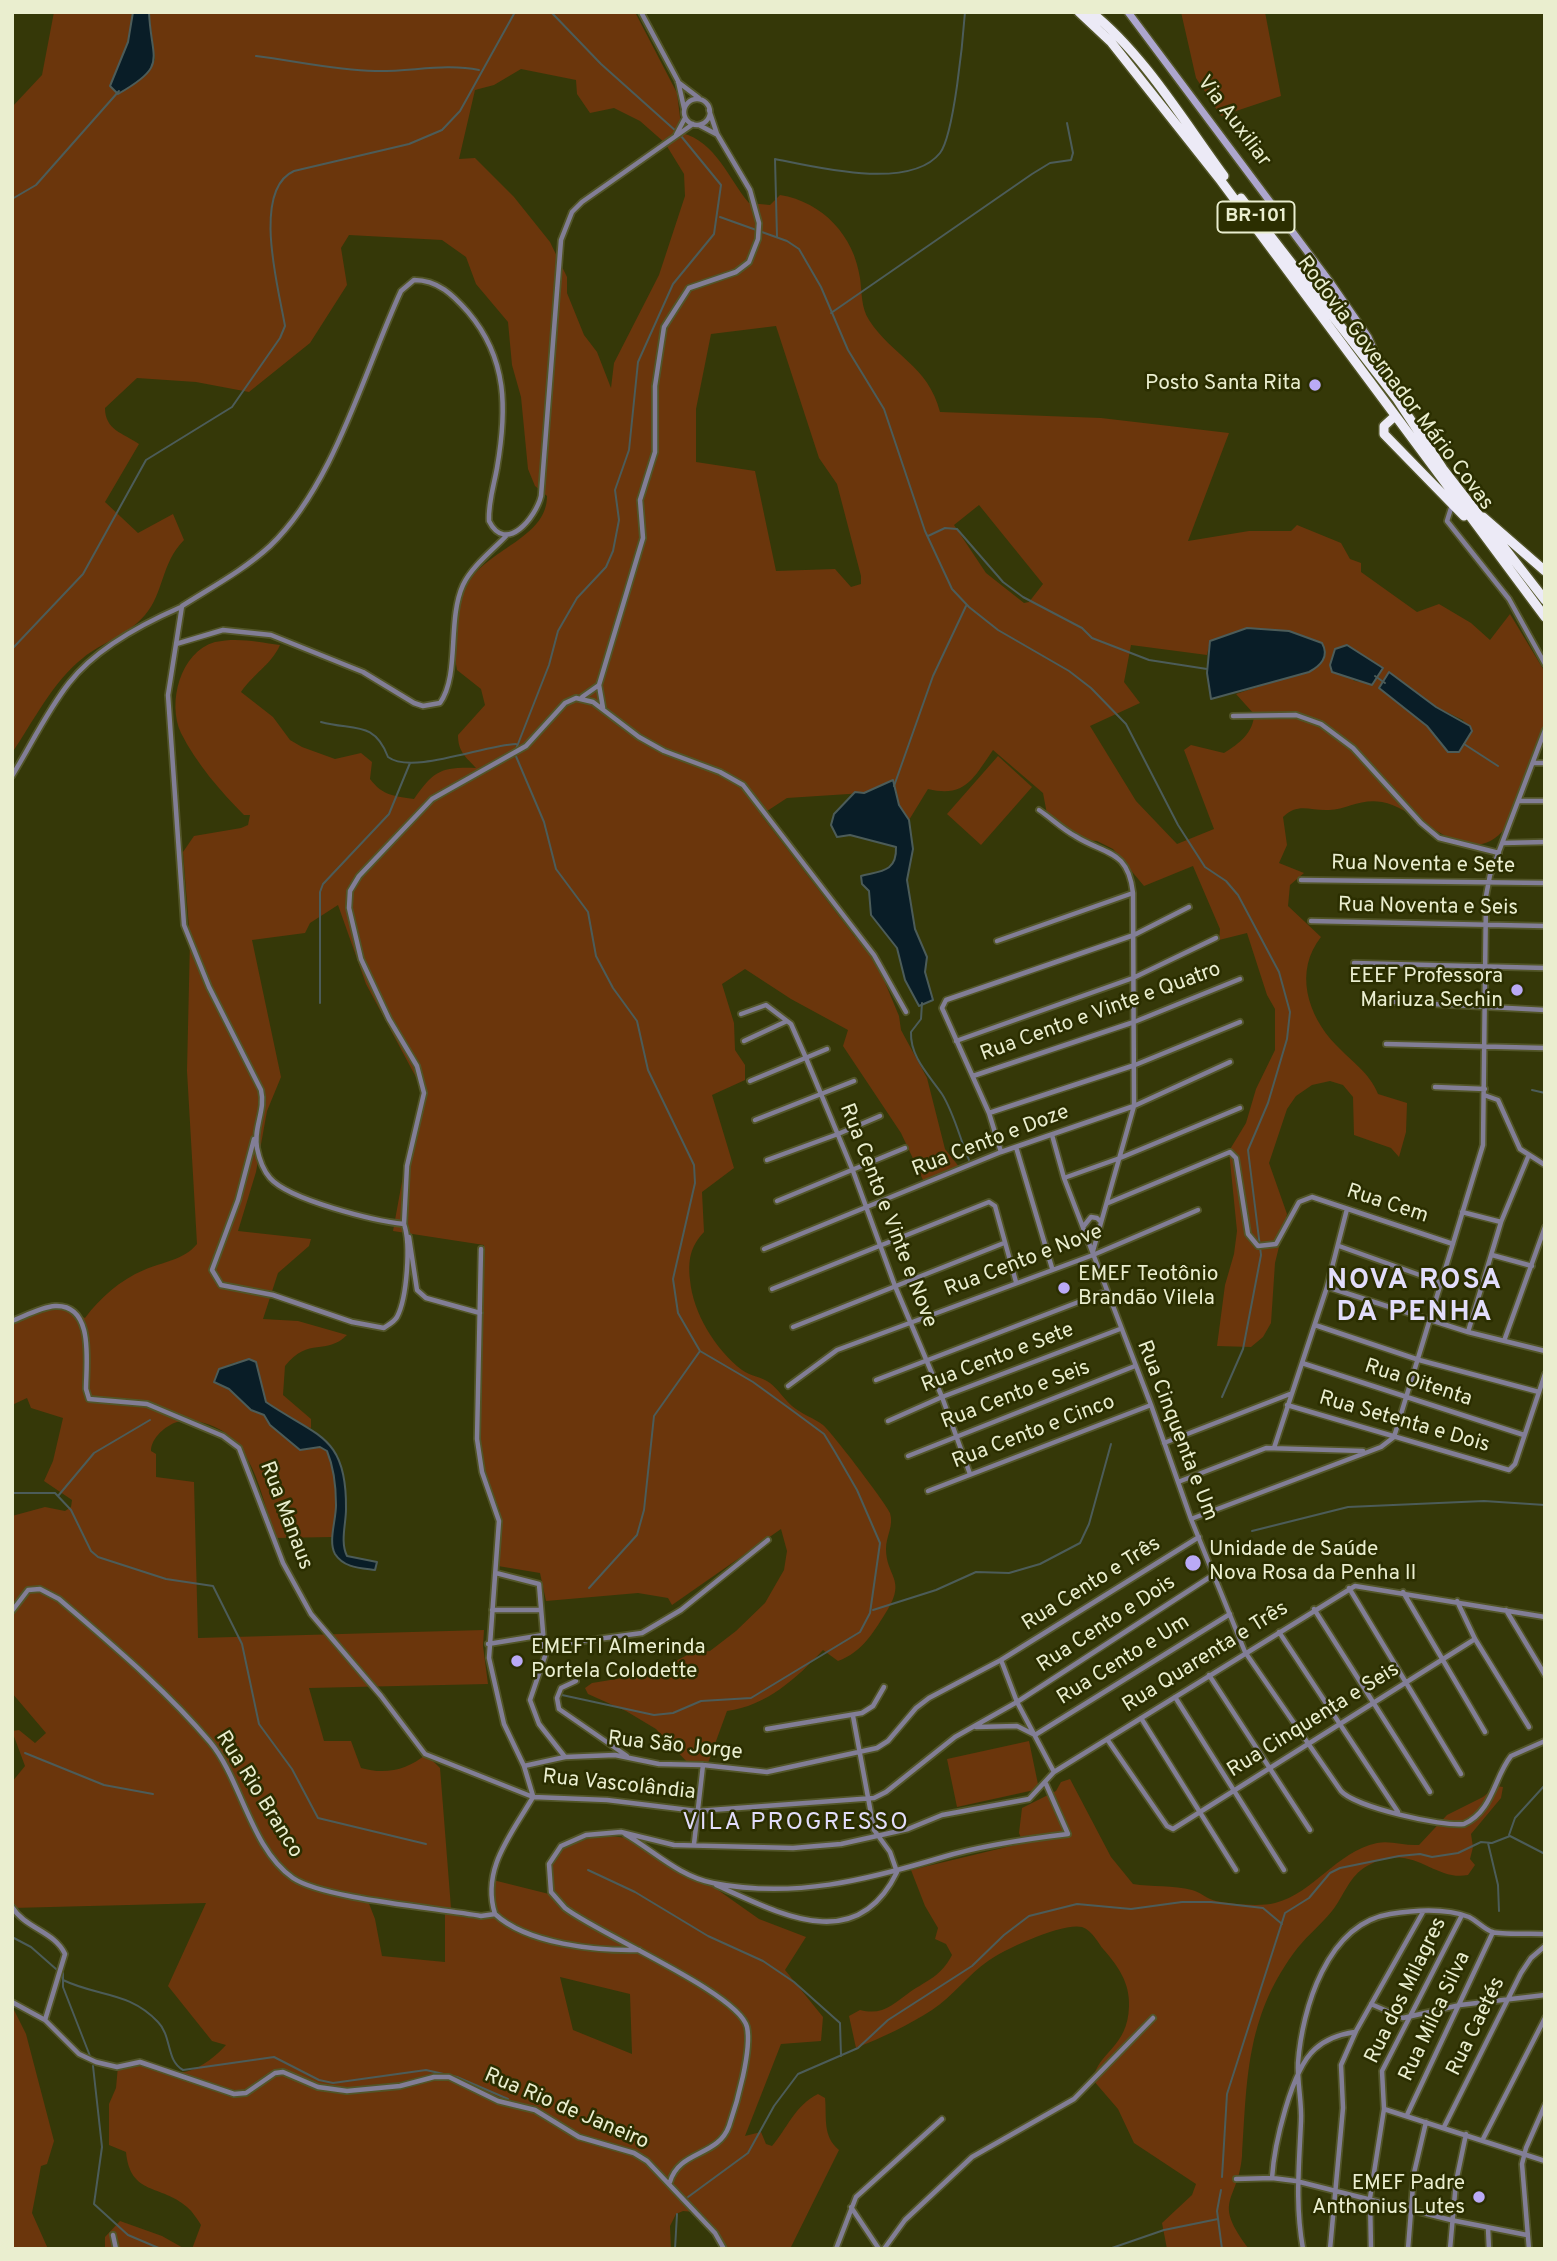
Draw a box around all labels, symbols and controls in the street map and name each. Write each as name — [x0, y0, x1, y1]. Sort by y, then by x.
street label: Via Auxiliar — [1191, 71, 1275, 173]
road number: BR-101 — [1218, 202, 1294, 232]
street label: Rodovia Governador Mário Covas — [1290, 252, 1498, 516]
place label: Posto Santa Rita — [1145, 372, 1301, 398]
marker: Posto Santa Rita — [1307, 377, 1323, 393]
street label: Rua Noventa e Sete — [1331, 852, 1515, 880]
street label: Rua Noventa e Seis — [1338, 894, 1518, 922]
street label: Rua Cento e Vinte e Quatro — [977, 958, 1225, 1068]
place label: EEEF Professora Mariuza Sechin — [1349, 965, 1503, 1015]
marker: EEEF Professora Mariuza Sechin — [1509, 982, 1525, 998]
street label: Rua Cento e Vinte e Nove — [833, 1100, 941, 1332]
street label: Rua Cento e Doze — [909, 1100, 1073, 1184]
street label: Rua Cem — [1343, 1180, 1431, 1230]
street label: Rua Cento e Nove — [941, 1220, 1107, 1304]
place label: EMEF Teotônio Brandão Vilela — [1078, 1263, 1218, 1313]
district label: NOVA ROSA DA PENHA — [1328, 1265, 1502, 1331]
marker: EMEF Teotônio Brandão Vilela — [1056, 1280, 1072, 1296]
street label: Rua Cento e Sete — [918, 1318, 1078, 1400]
street label: Rua Cinquenta e Um — [1130, 1337, 1222, 1525]
street label: Rua Oitenta — [1361, 1355, 1475, 1413]
street label: Rua Cento e Seis — [938, 1356, 1094, 1436]
street label: Rua Setenta e Dois — [1316, 1387, 1492, 1459]
street label: Rua Cento e Cinco — [949, 1390, 1119, 1476]
street label: Rua Manaus — [253, 1458, 317, 1574]
street label: Rua Cento e Três — [1018, 1532, 1166, 1638]
place label: Unidade de Saúde Nova Rosa da Penha II — [1209, 1538, 1417, 1588]
marker: Unidade de Saúde Nova Rosa da Penha II — [1183, 1553, 1203, 1573]
street label: Rua Cento e Dois — [1033, 1571, 1181, 1679]
street label: Rua Quarenta e Três — [1119, 1597, 1293, 1719]
street label: Rua Cento e Um — [1053, 1610, 1195, 1712]
place label: EMEFTI Almerinda Portela Colodette — [531, 1636, 706, 1686]
marker: EMEFTI Almerinda Portela Colodette — [509, 1653, 525, 1669]
street label: Rua Cinquenta e Seis — [1223, 1658, 1405, 1784]
street label: Rua Rio Branco — [209, 1727, 307, 1863]
street label: Rua São Jorge — [606, 1727, 744, 1767]
street label: Rua Vascolândia — [541, 1765, 697, 1807]
district label: VILA PROGRESSO — [684, 1810, 908, 1838]
street label: Rua dos Milagres — [1361, 1914, 1453, 2068]
street label: Rua Milca Silva — [1395, 1948, 1477, 2086]
street label: Rua Caetés — [1442, 1974, 1512, 2080]
street label: Rua Rio de Janeiro — [480, 2064, 652, 2156]
place label: EMEF Padre Anthonius Lutes — [1312, 2172, 1465, 2222]
marker: EMEF Padre Anthonius Lutes — [1471, 2189, 1487, 2205]

